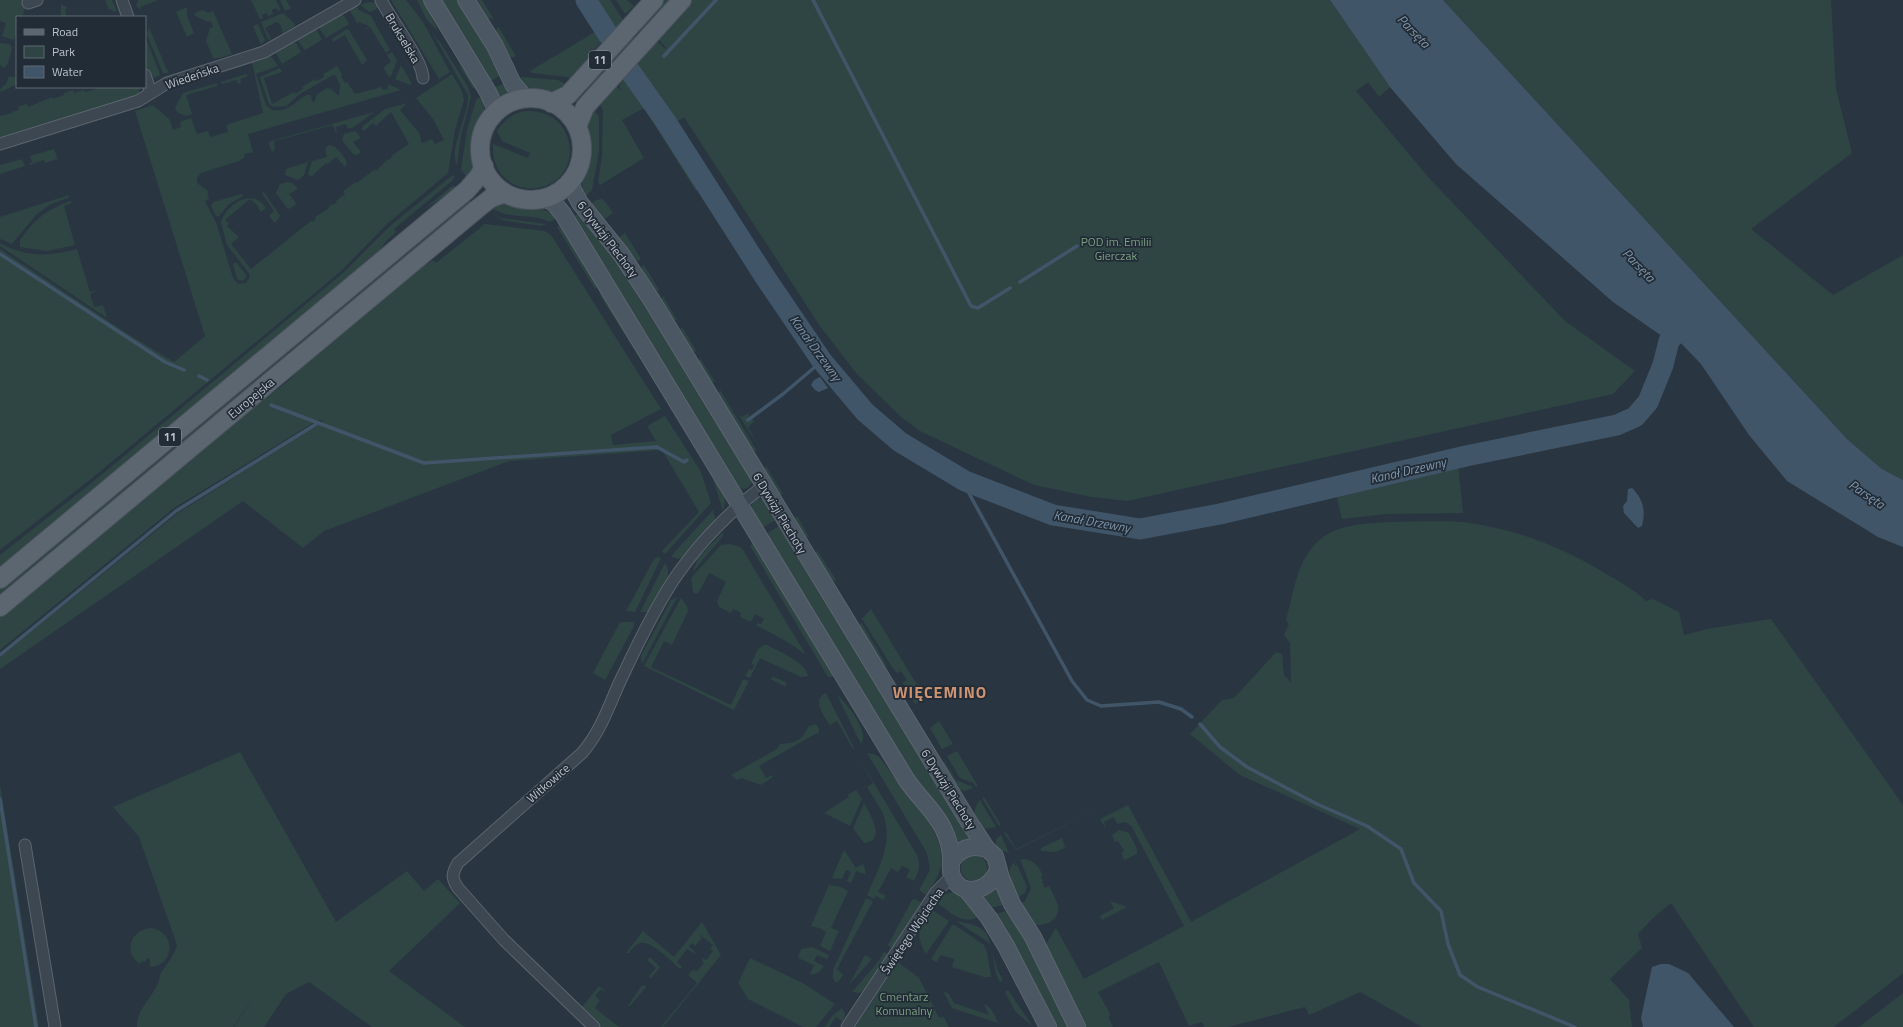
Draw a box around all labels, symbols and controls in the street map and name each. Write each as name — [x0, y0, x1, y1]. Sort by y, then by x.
street label: Brukselska — [381, 9, 425, 67]
water label: Parsęta — [1393, 10, 1436, 53]
legend — [16, 16, 146, 88]
text: Road — [52, 22, 78, 41]
text: Park — [52, 42, 75, 61]
road number: 11 — [589, 51, 611, 69]
street label: Wiedeńska — [163, 58, 221, 94]
text: Water — [52, 62, 83, 81]
street label: 6 Dywizji Piechoty — [573, 197, 643, 282]
park label: POD im. Emilii Gierczak — [1081, 232, 1151, 265]
water label: Parsęta — [1618, 244, 1661, 287]
water label: Kanał Drzewny — [785, 311, 848, 387]
street label: Europejska — [224, 373, 278, 423]
road number: 11 — [159, 428, 181, 446]
water label: Kanał Drzewny — [1368, 451, 1450, 488]
street label: 6 Dywizji Piechoty — [748, 469, 812, 557]
water label: Parsęta — [1845, 475, 1890, 514]
water label: Kanał Drzewny — [1052, 504, 1134, 538]
district label: WIĘCEMINO — [893, 680, 987, 704]
street label: 6 Dywizji Piechoty — [917, 745, 981, 833]
street label: Witkowice — [522, 759, 574, 807]
street label: Świętego Wojciecha — [876, 884, 948, 978]
park label: Cmentarz Komunalny — [876, 987, 933, 1020]

